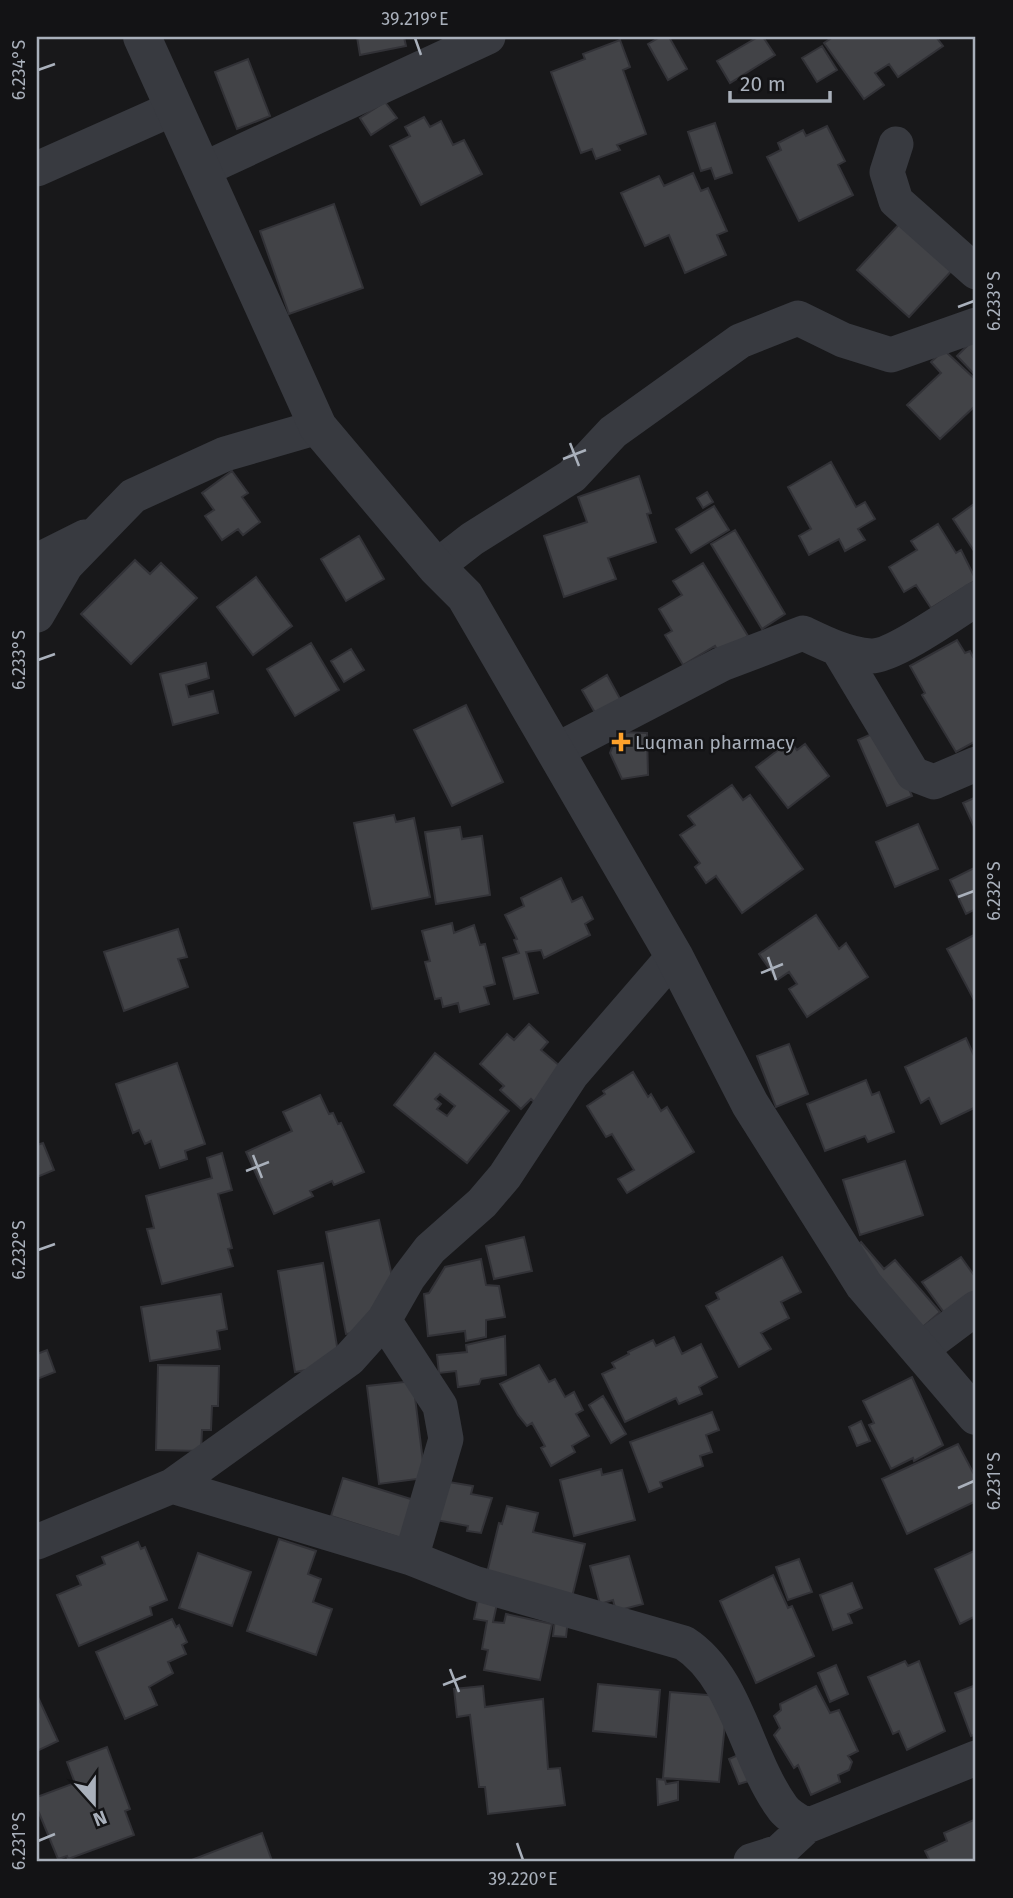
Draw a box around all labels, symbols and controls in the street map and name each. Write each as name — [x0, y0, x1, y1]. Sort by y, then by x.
text: 39.219°E — [381, 8, 449, 30]
text: 6.234°S — [8, 40, 30, 100]
scale bar — [730, 60, 829, 104]
text: 20 m — [740, 71, 786, 97]
text: 6.233°S — [983, 271, 1005, 331]
text: 6.233°S — [8, 630, 30, 690]
place label: Luqman pharmacy — [635, 731, 795, 754]
marker: Luqman pharmacy — [613, 734, 629, 750]
text: 6.232°S — [983, 861, 1005, 921]
text: 6.232°S — [8, 1220, 30, 1280]
text: 6.231°S — [983, 1452, 1005, 1510]
north arrow — [60, 1769, 130, 1839]
text: N — [90, 1805, 110, 1831]
text: 6.231°S — [8, 1812, 30, 1870]
text: 39.220°E — [488, 1868, 558, 1890]

